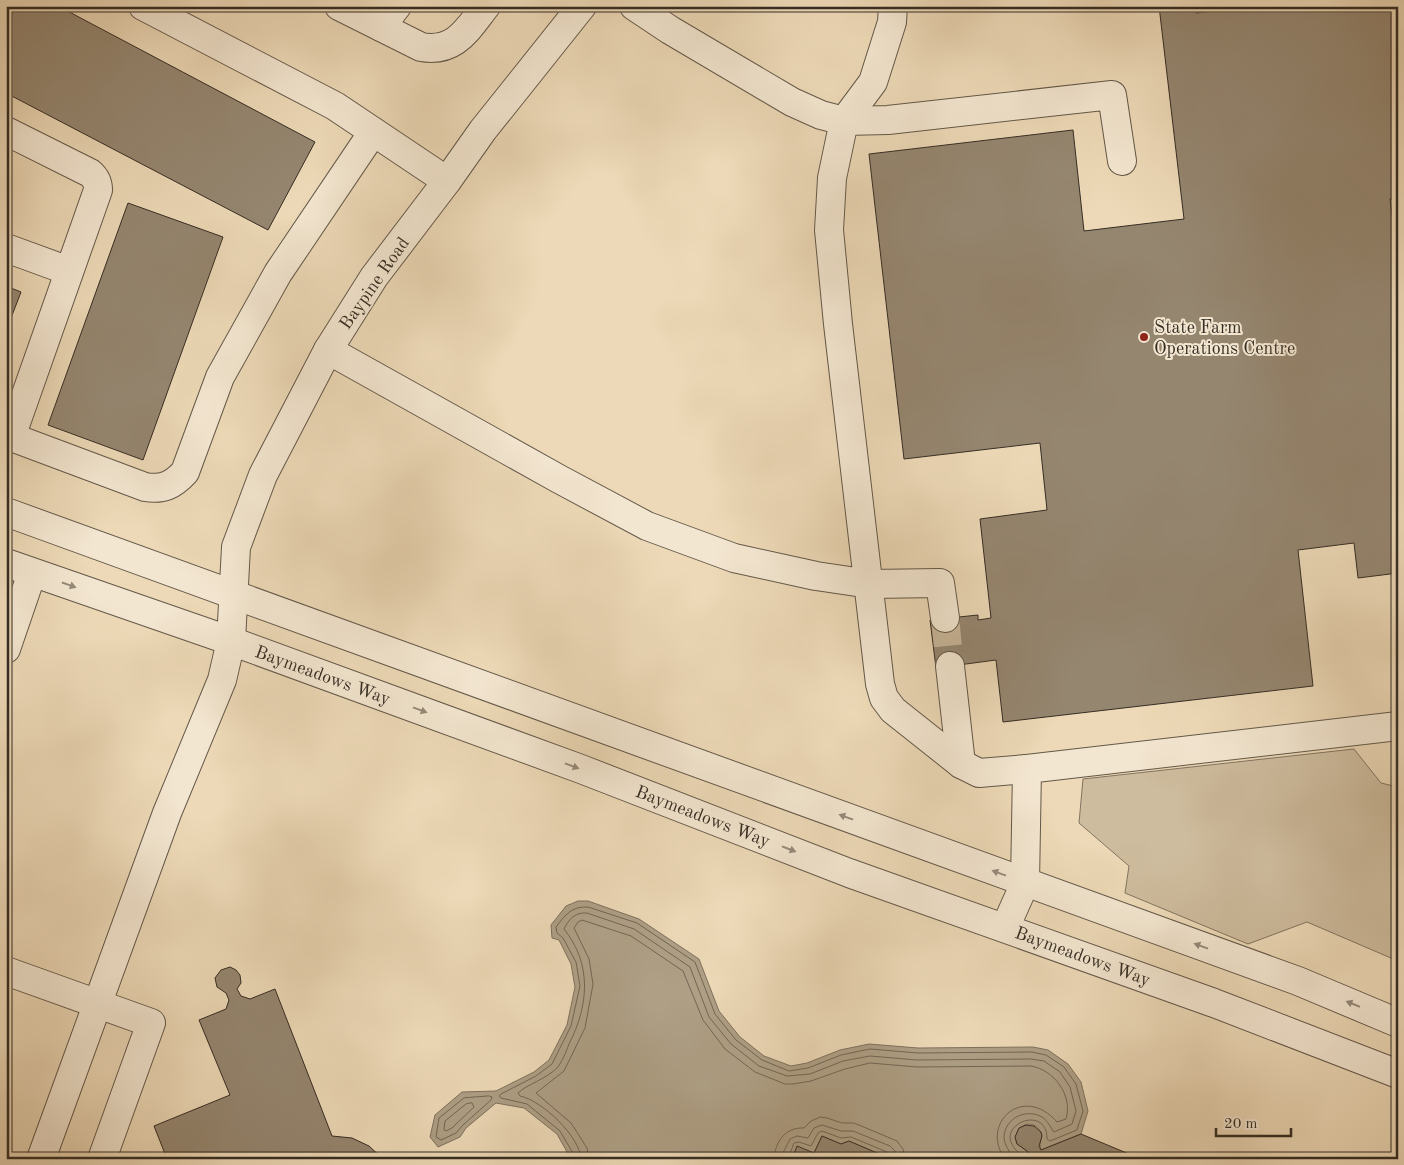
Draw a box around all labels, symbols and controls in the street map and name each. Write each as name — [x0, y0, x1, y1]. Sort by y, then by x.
street label: Baypine Road — [337, 234, 413, 333]
place label: State Farm Operations Centre — [1154, 319, 1295, 358]
marker: State Farm Operations Centre — [1138, 331, 1150, 343]
one-way arrow — [61, 582, 76, 590]
street label: Baymeadows Way — [252, 643, 393, 709]
one-way arrow — [412, 707, 427, 714]
one-way arrow — [565, 763, 580, 770]
street label: Baymeadows Way — [633, 783, 773, 851]
one-way arrow — [838, 813, 853, 821]
one-way arrow — [782, 845, 797, 853]
one-way arrow — [991, 869, 1006, 877]
street label: Baymeadows Way — [1012, 924, 1153, 990]
one-way arrow — [1193, 942, 1208, 950]
one-way arrow — [1345, 1000, 1360, 1008]
scale bar — [1216, 1105, 1292, 1137]
text: 20 m — [1224, 1117, 1258, 1132]

